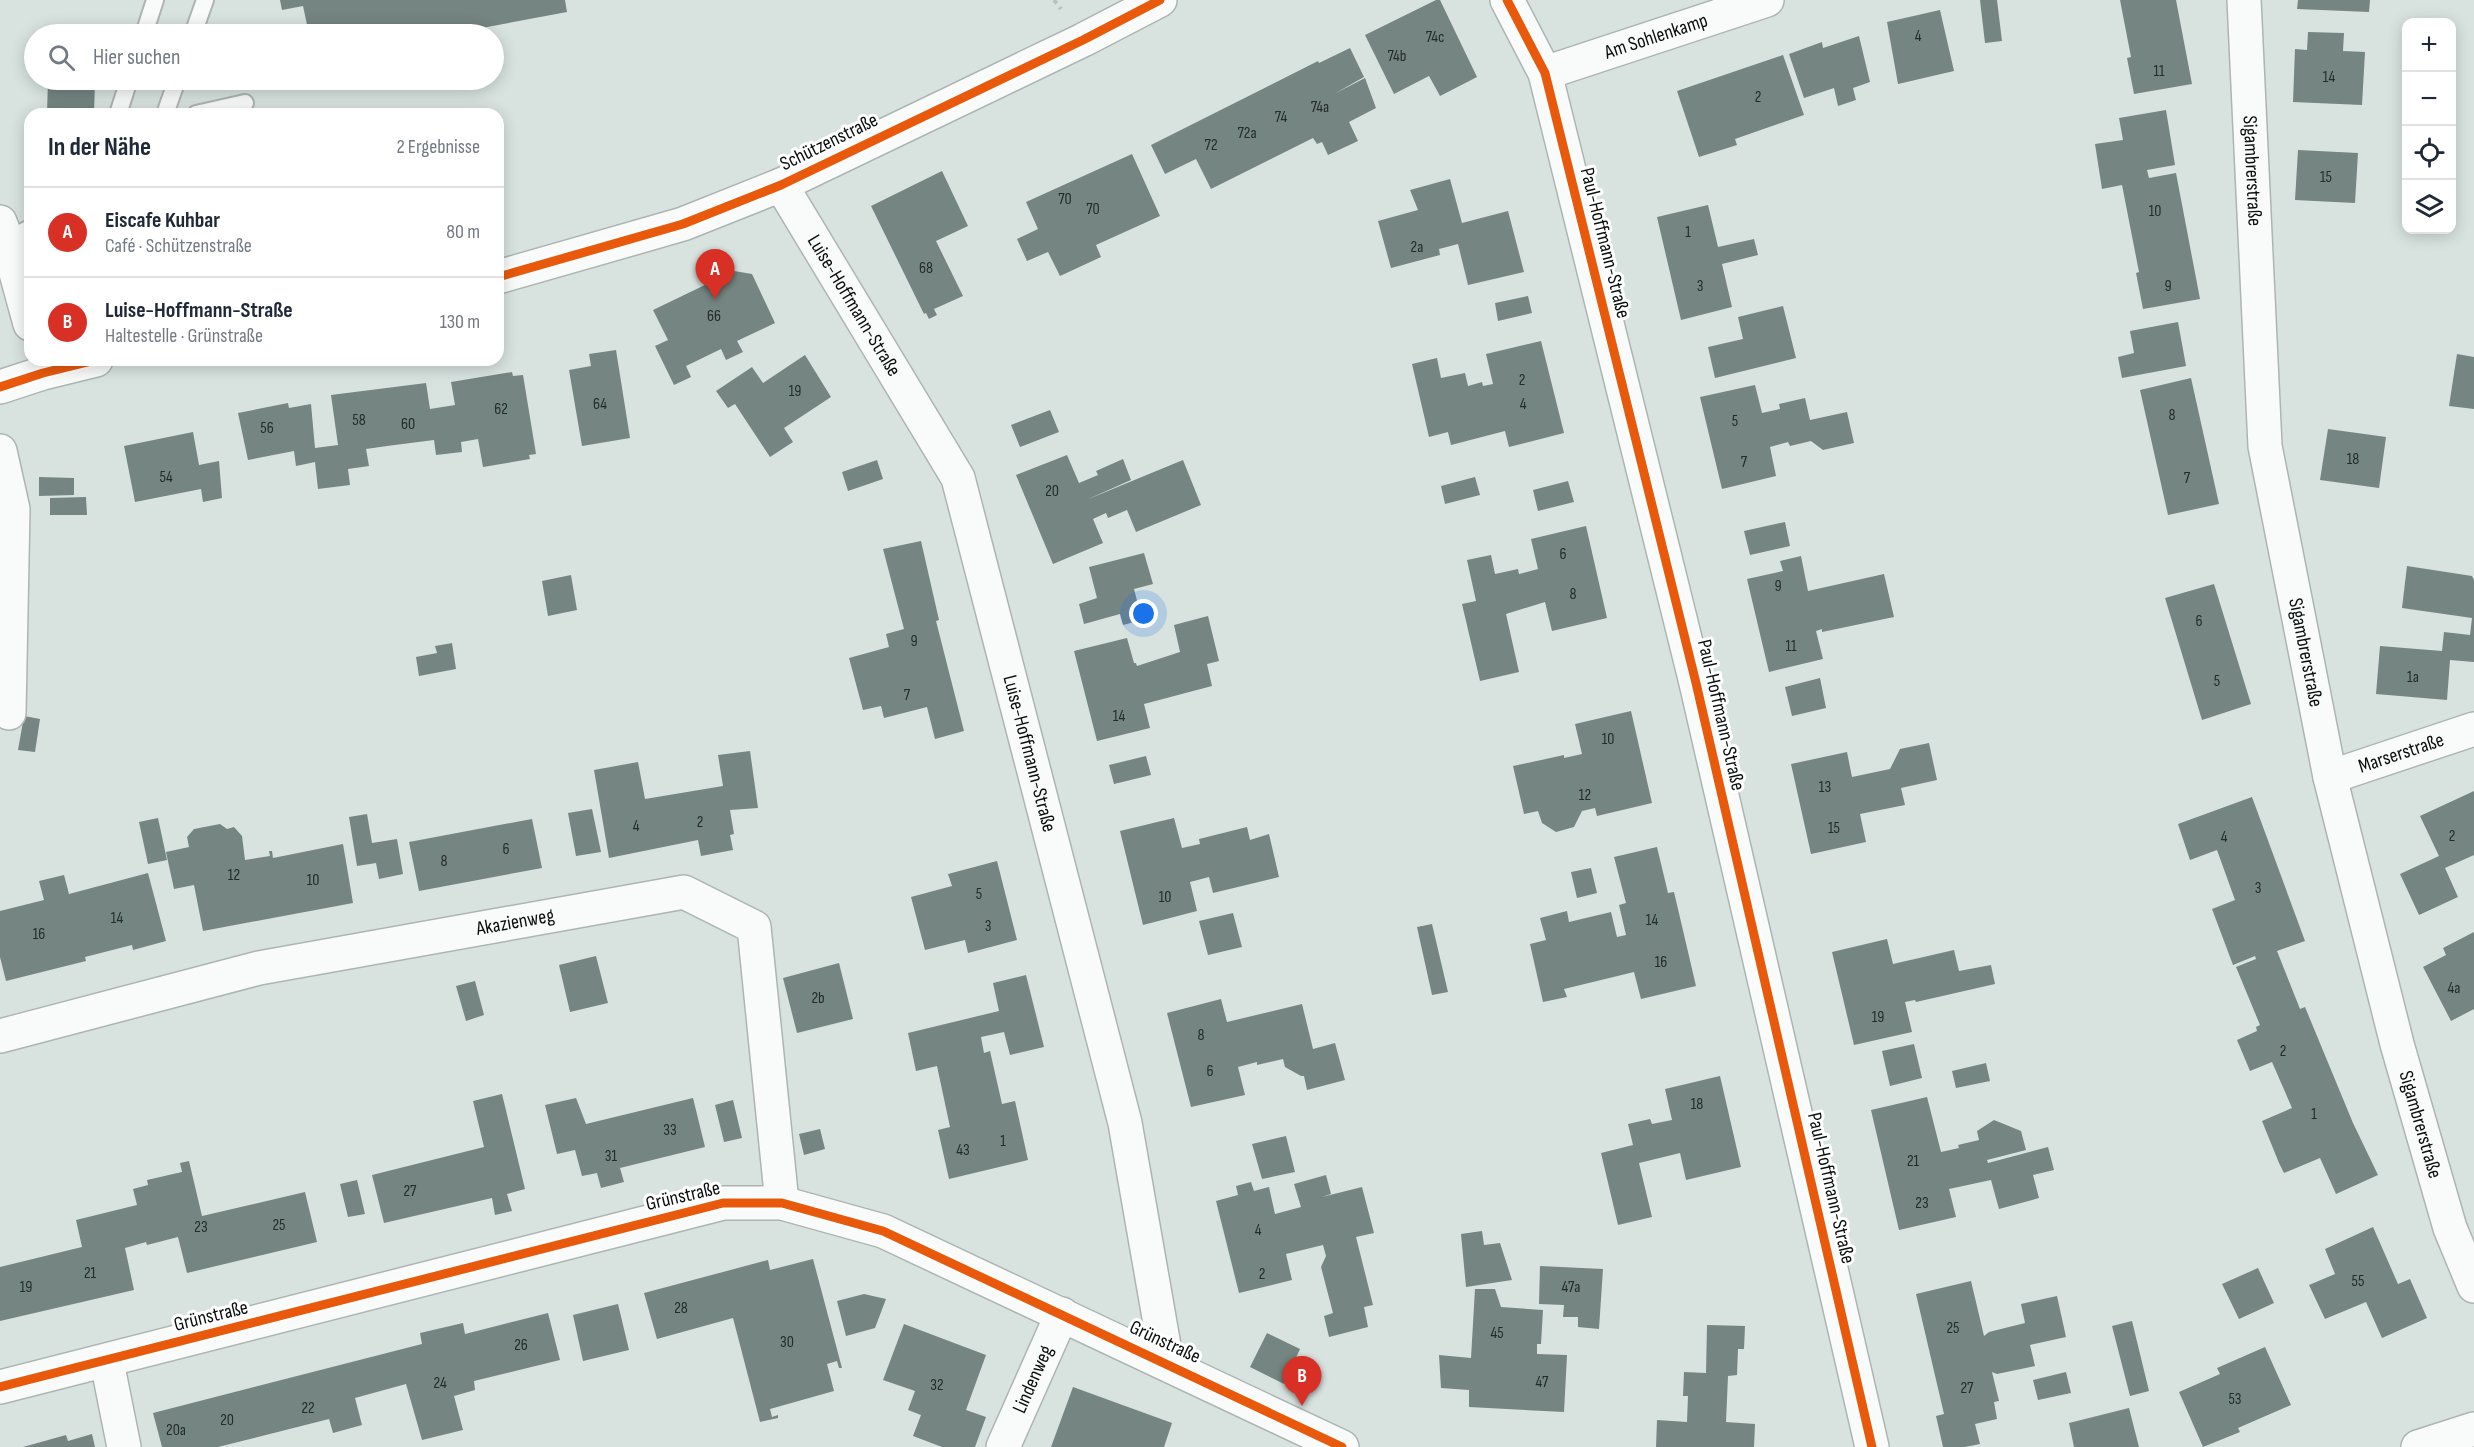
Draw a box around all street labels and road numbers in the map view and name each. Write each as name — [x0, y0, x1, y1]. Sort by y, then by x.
street label: Am Sohlenkamp — [1601, 8, 1711, 65]
street label: Schützenstraße — [776, 108, 882, 176]
street label: Sigambrerstraße — [2237, 115, 2267, 227]
street label: Paul-Hoffmann-Straße — [1575, 165, 1635, 321]
street label: Luise-Hoffmann-Straße — [802, 231, 906, 381]
street label: Sigambrerstraße — [2283, 596, 2328, 709]
street label: Paul-Hoffmann-Straße — [1692, 637, 1750, 793]
street label: Luise-Hoffmann-Straße — [998, 673, 1061, 835]
street label: Marserstraße — [2355, 728, 2447, 779]
street label: Akazienweg — [473, 903, 556, 941]
street label: Sigambrerstraße — [2393, 1068, 2447, 1181]
street label: Paul-Hoffmann-Straße — [1802, 1110, 1860, 1266]
street label: Grünstraße — [644, 1176, 722, 1216]
street label: Grünstraße — [171, 1295, 251, 1337]
street label: Grünstraße — [1126, 1315, 1204, 1369]
street label: Lindenweg — [1007, 1342, 1059, 1417]

